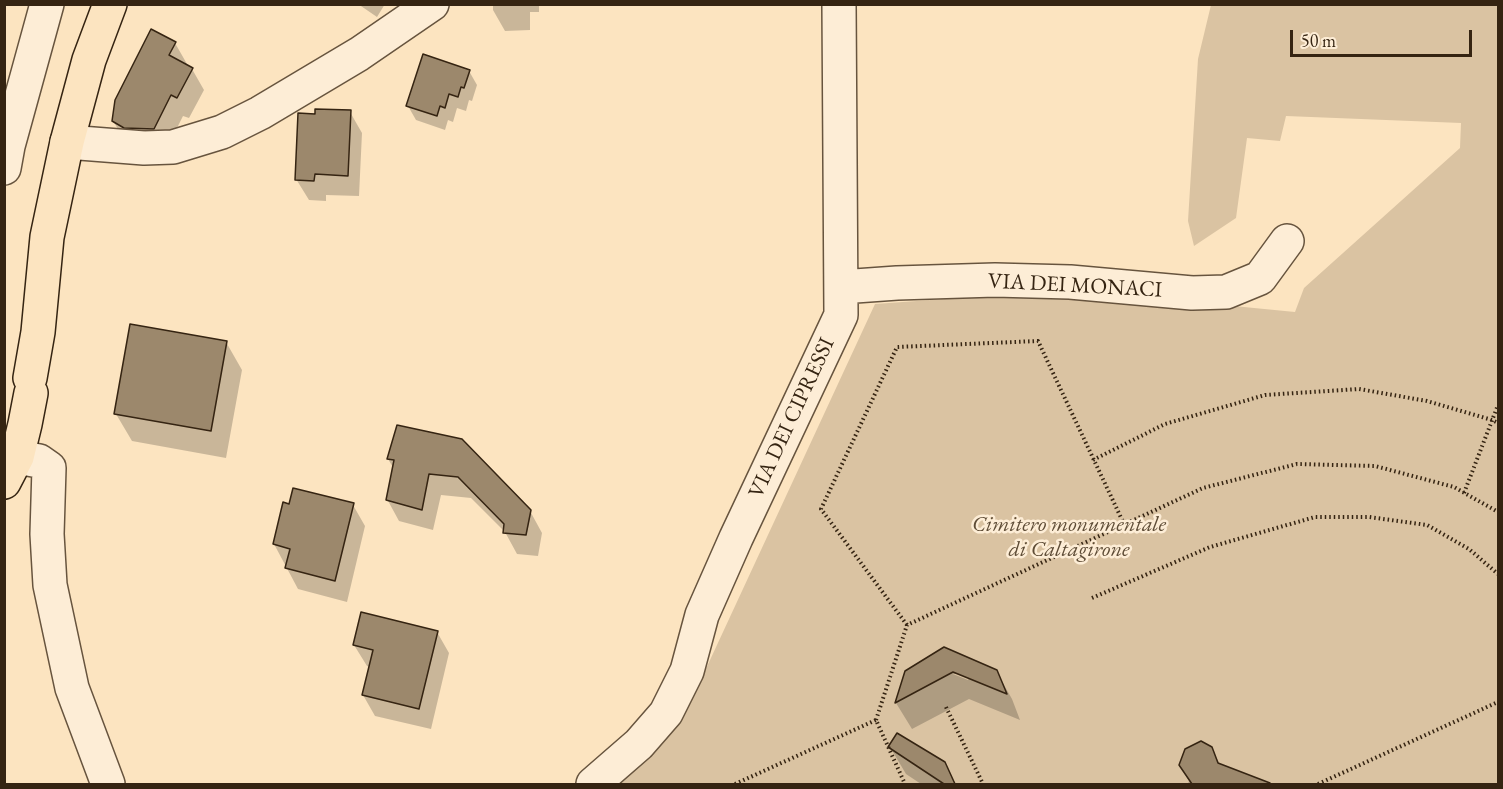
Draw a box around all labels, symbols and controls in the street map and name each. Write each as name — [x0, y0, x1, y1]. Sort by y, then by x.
scale bar — [1293, 18, 1474, 56]
text: 50 m — [1301, 29, 1336, 52]
street label: VIA DEI MONACI — [987, 268, 1163, 304]
street label: VIA DEI CIPRESSI — [743, 334, 841, 502]
park label: Cimitero monumentale di Caltagirone — [972, 512, 1166, 564]

